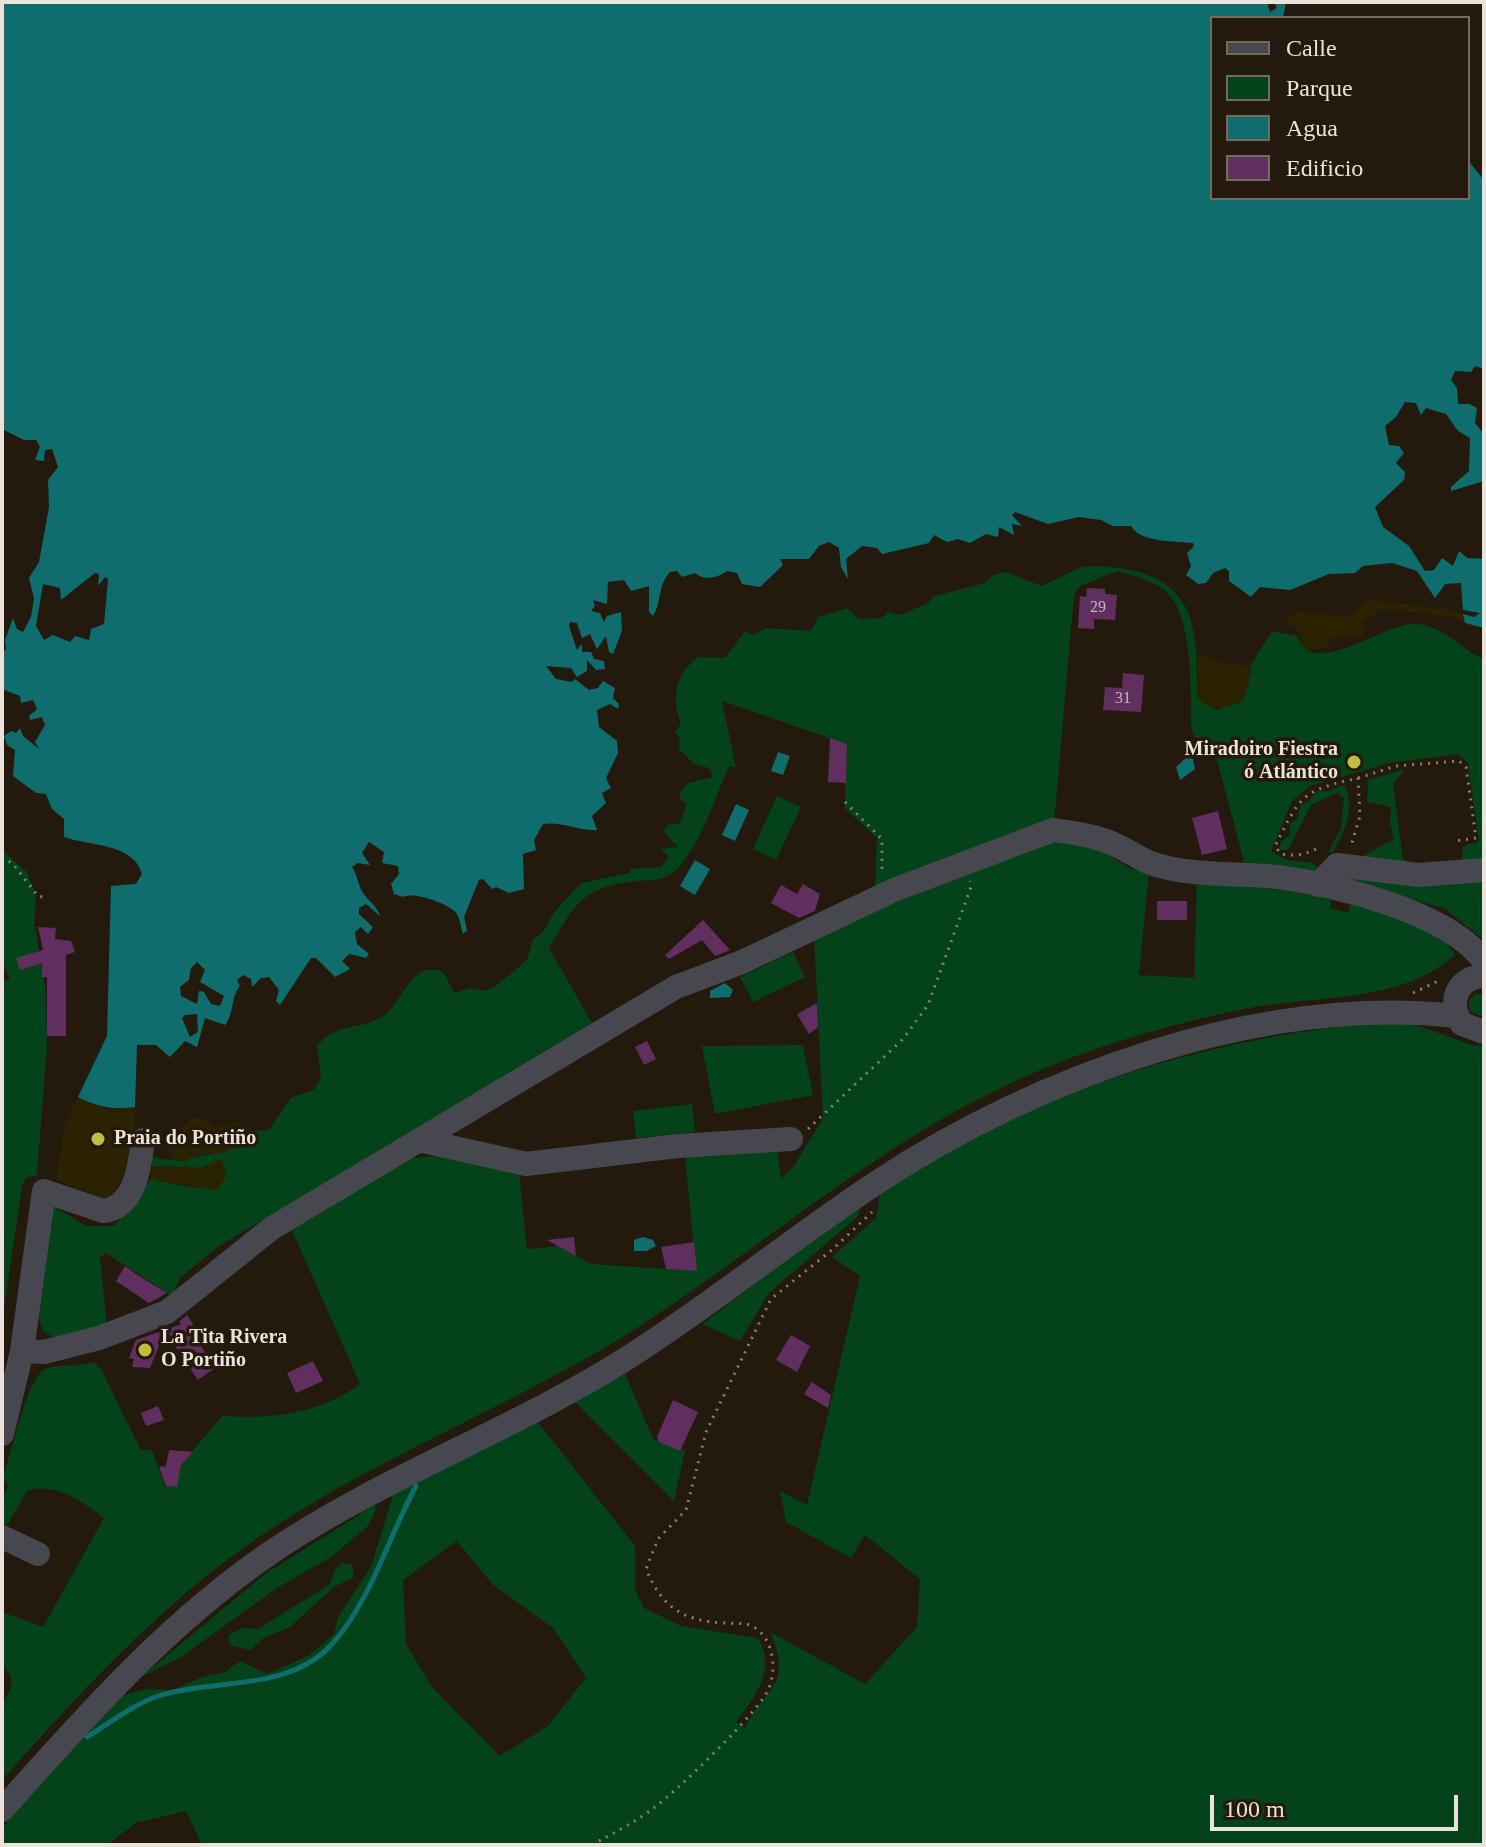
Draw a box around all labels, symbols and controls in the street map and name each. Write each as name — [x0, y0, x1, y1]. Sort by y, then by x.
legend — [1210, 16, 1470, 200]
text: Calle — [1286, 35, 1337, 61]
text: Parque — [1286, 75, 1353, 101]
text: Agua — [1286, 115, 1338, 141]
text: Edificio — [1286, 155, 1363, 181]
house number: 29 — [1090, 598, 1106, 618]
house number: 31 — [1115, 689, 1131, 709]
place label: Miradoiro Fiestra ó Atlántico — [1185, 738, 1338, 785]
marker: Miradoiro Fiestra ó Atlántico — [1345, 753, 1363, 771]
place label: Praia do Portiño — [114, 1127, 256, 1151]
marker: Praia do Portiño — [89, 1130, 107, 1148]
place label: La Tita Rivera O Portiño — [161, 1326, 287, 1373]
marker: La Tita Rivera O Portiño — [136, 1341, 154, 1359]
scale bar — [1214, 1779, 1462, 1829]
text: 100 m — [1224, 1796, 1285, 1822]

